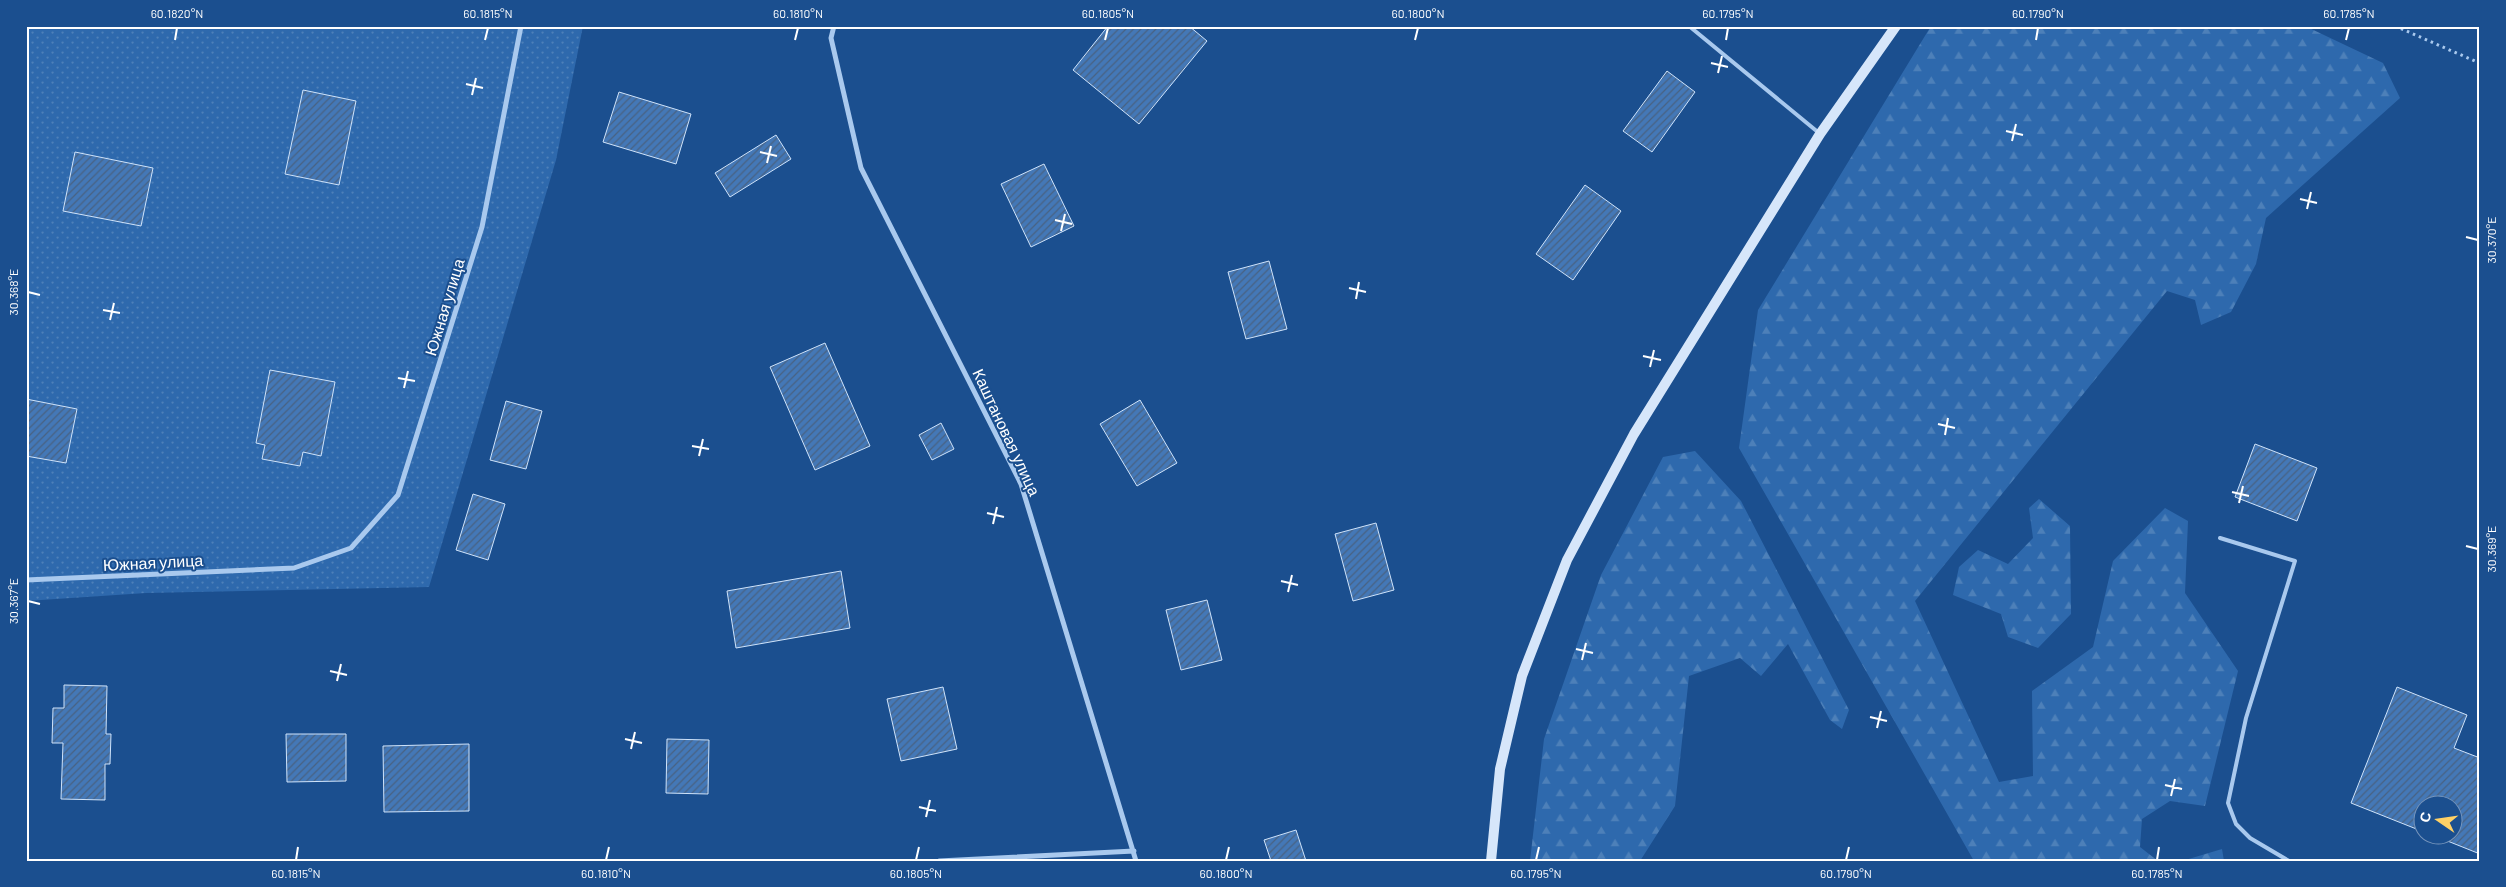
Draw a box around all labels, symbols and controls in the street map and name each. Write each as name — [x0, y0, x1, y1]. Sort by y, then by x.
text: 60.1820°N — [151, 6, 203, 20]
text: 60.1815°N — [463, 6, 513, 20]
text: 60.1810°N — [773, 6, 823, 20]
text: 60.1805°N — [1082, 6, 1134, 20]
text: 60.1800°N — [1392, 6, 1445, 20]
text: 60.1795°N — [1702, 6, 1754, 20]
text: 60.1790°N — [2012, 6, 2064, 20]
text: 60.1785°N — [2323, 6, 2375, 20]
text: 30.370°E — [2484, 217, 2498, 263]
street label: Южная улица — [420, 256, 468, 358]
text: 30.368°E — [6, 269, 20, 315]
street label: Каштановая улица — [969, 365, 1045, 499]
text: 30.369°E — [2484, 526, 2498, 572]
street label: Южная улица — [102, 550, 204, 574]
text: 30.367°E — [6, 578, 20, 624]
north arrow — [2414, 794, 2464, 844]
text: С — [2415, 810, 2434, 824]
text: 60.1815°N — [271, 866, 321, 880]
text: 60.1810°N — [581, 866, 631, 880]
text: 60.1805°N — [890, 866, 942, 880]
text: 60.1800°N — [1200, 866, 1253, 880]
text: 60.1795°N — [1510, 866, 1562, 880]
text: 60.1790°N — [1820, 866, 1872, 880]
text: 60.1785°N — [2131, 866, 2183, 880]

